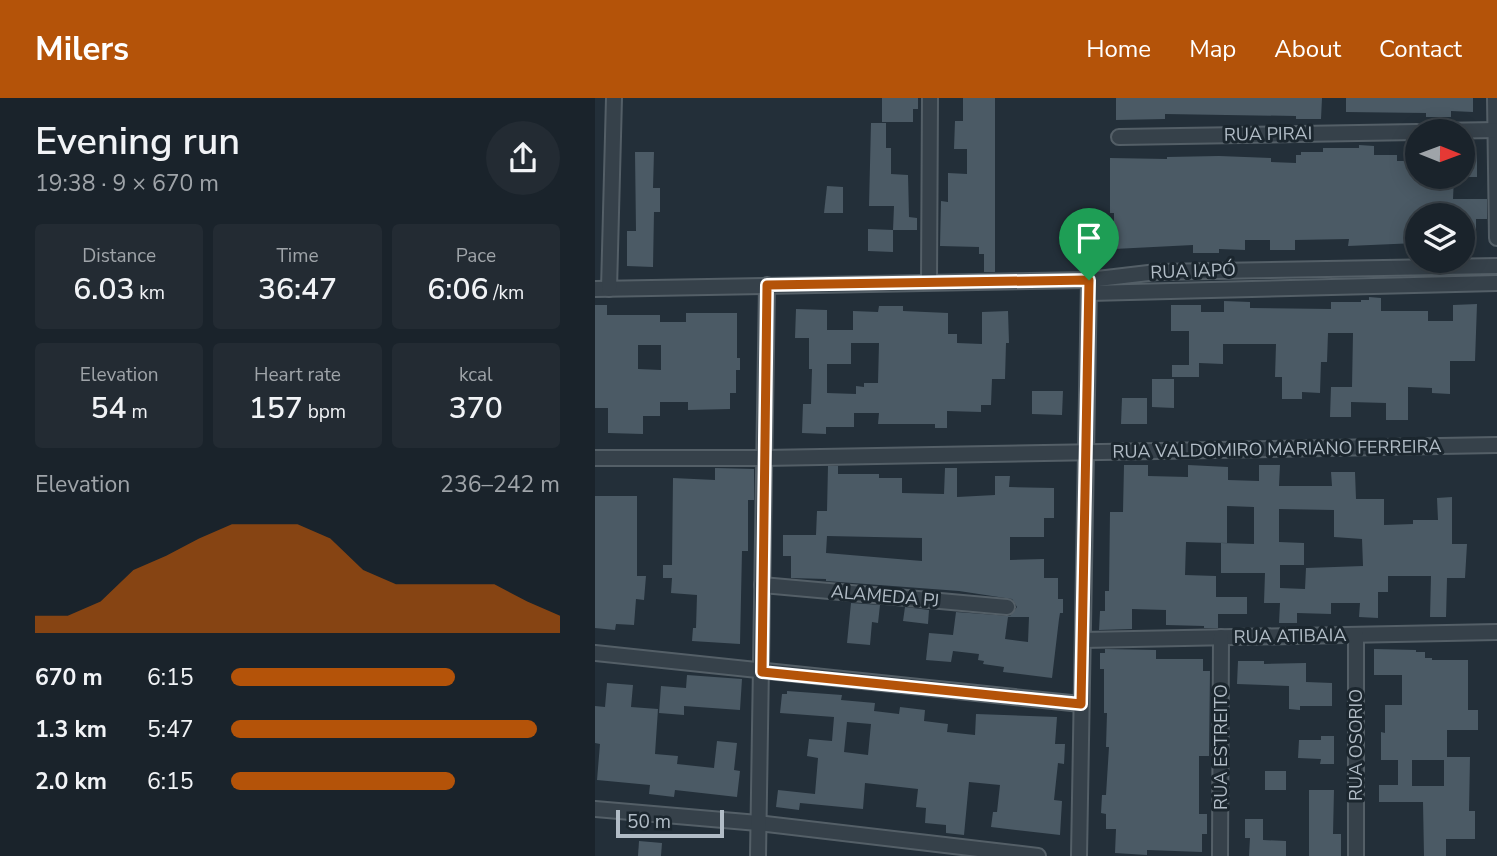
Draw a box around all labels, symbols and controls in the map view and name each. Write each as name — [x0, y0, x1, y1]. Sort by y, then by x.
text: Milers — [35, 27, 129, 72]
text: Home — [1086, 33, 1151, 65]
text: Map — [1189, 33, 1236, 65]
text: About — [1274, 33, 1341, 65]
text: Contact — [1379, 33, 1462, 65]
text: Evening run — [35, 116, 240, 167]
north arrow — [1405, 119, 1475, 189]
map controls — [1405, 119, 1475, 273]
button: share — [486, 121, 560, 195]
street label: RUA PIRAI — [1224, 121, 1312, 147]
text: 19:38 · 9 × 670 m — [35, 168, 219, 199]
button: layers — [1405, 203, 1475, 273]
pin — [1059, 208, 1119, 280]
icon: arrive — [1070, 219, 1108, 257]
text: Distance — [82, 243, 156, 269]
text: Time — [276, 243, 319, 269]
text: Pace — [456, 243, 496, 269]
street label: RUA IAPÓ — [1150, 258, 1236, 284]
text: 6.03 — [73, 269, 134, 310]
text: 36:47 — [258, 269, 337, 310]
text: 6:06 — [427, 269, 488, 310]
text: km — [134, 280, 165, 306]
text: /km — [488, 280, 524, 306]
text: Elevation — [80, 362, 159, 388]
text: Heart rate — [254, 362, 341, 388]
text: kcal — [459, 362, 493, 388]
text: 54 — [91, 388, 127, 429]
text: 157 — [249, 388, 303, 429]
text: 370 — [449, 388, 503, 429]
text: m — [127, 399, 148, 425]
text: bpm — [303, 399, 346, 425]
street label: RUA VALDOMIRO MARIANO FERREIRA — [1112, 434, 1442, 464]
text: Elevation — [35, 469, 130, 500]
text: 236–242 m — [440, 469, 560, 500]
street label: ALAMEDA PJ — [830, 579, 940, 613]
street label: RUA ATIBAIA — [1233, 623, 1347, 649]
text: 670 m — [35, 662, 103, 693]
text: 6:15 — [147, 662, 194, 693]
street label: RUA ESTREITO — [1209, 684, 1233, 810]
street label: RUA OSORIO — [1344, 689, 1368, 801]
text: 1.3 km — [35, 714, 107, 745]
text: 5:47 — [147, 714, 194, 745]
text: 2.0 km — [35, 766, 107, 797]
text: 6:15 — [147, 766, 194, 797]
scale bar — [616, 807, 725, 839]
text: 50 m — [627, 809, 671, 835]

